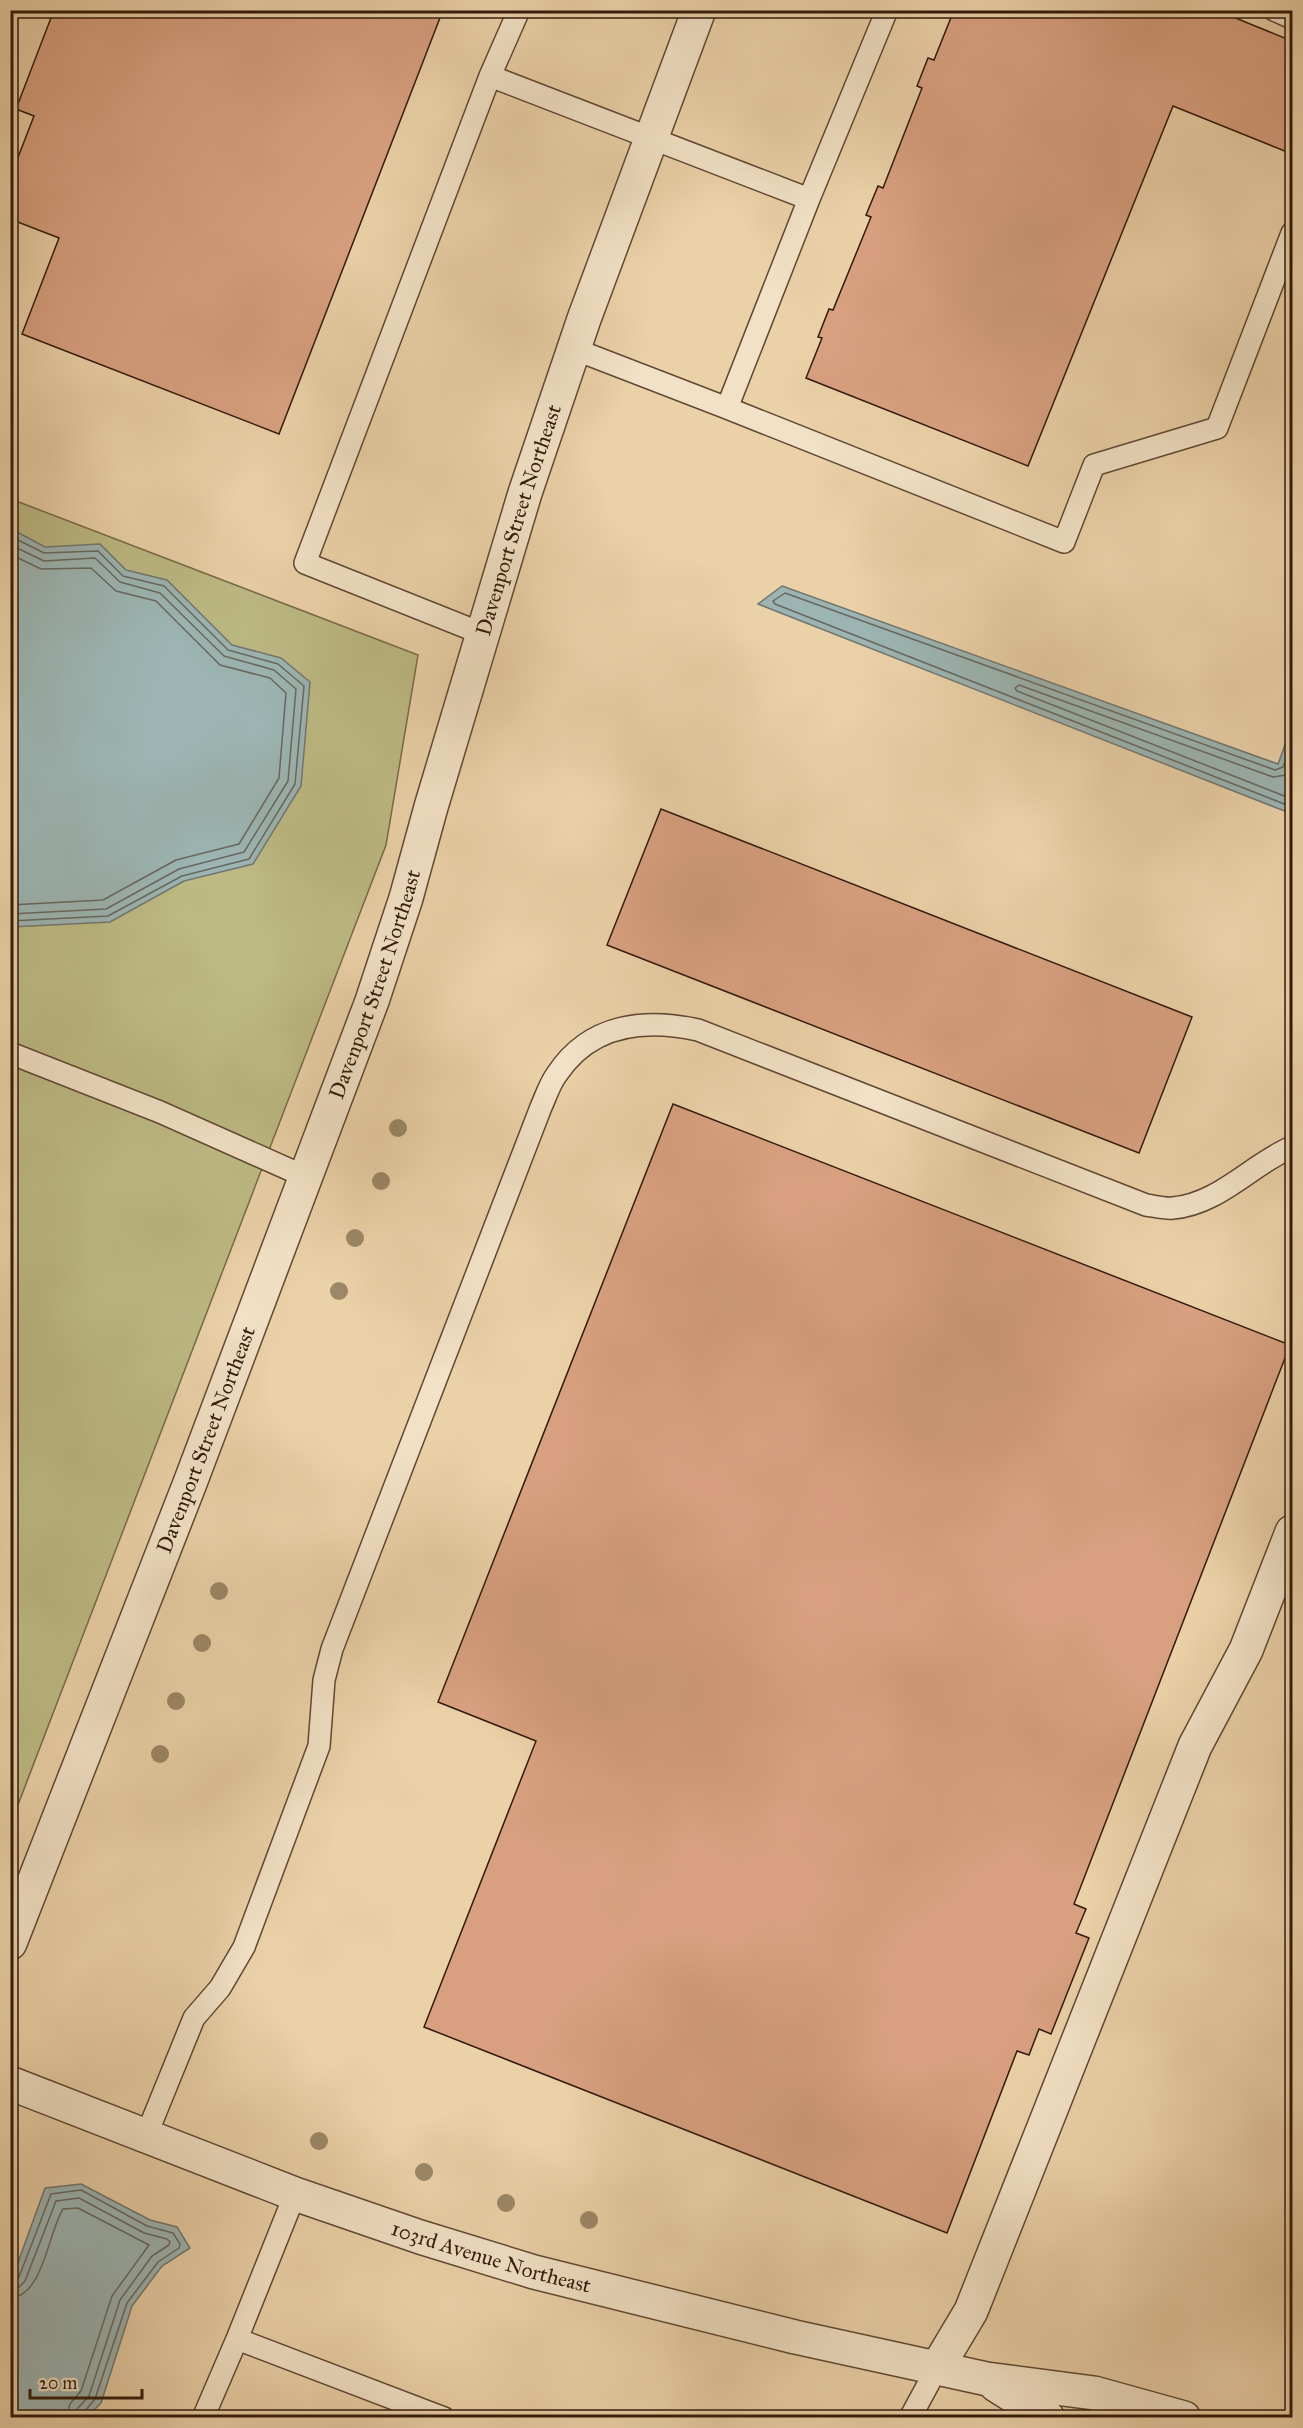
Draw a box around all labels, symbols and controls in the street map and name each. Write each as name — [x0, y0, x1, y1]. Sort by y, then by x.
street label: Davenport Street Northeast — [470, 401, 567, 639]
street label: Davenport Street Northeast — [323, 866, 426, 1103]
street label: Davenport Street Northeast — [151, 1322, 261, 1557]
street label: 103rd Avenue Northeast — [388, 2215, 594, 2299]
scale bar — [30, 2362, 142, 2400]
text: 20 m — [39, 2372, 77, 2394]

